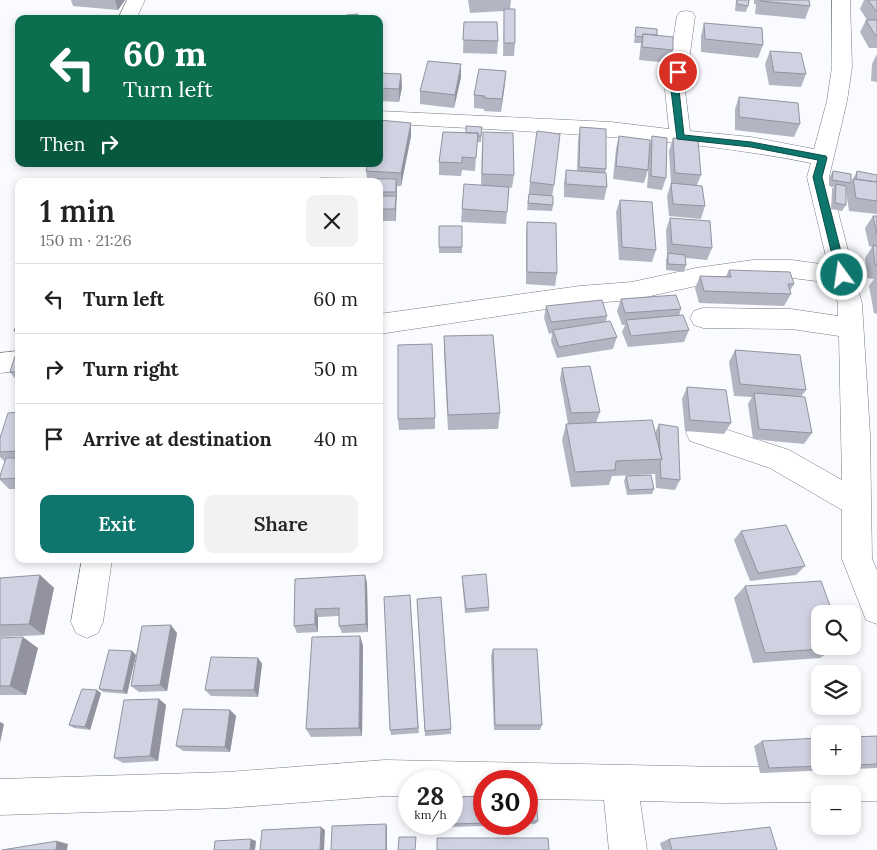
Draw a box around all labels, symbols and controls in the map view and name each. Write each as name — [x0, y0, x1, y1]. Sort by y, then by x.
text: 60 m — [123, 31, 207, 76]
icon: left — [40, 35, 105, 100]
pin — [657, 51, 699, 93]
icon: arrive — [664, 58, 692, 86]
text: Turn left — [123, 75, 213, 103]
icon: right — [95, 130, 123, 158]
text: Then — [40, 132, 85, 156]
text: 1 min — [40, 192, 115, 230]
button: close — [306, 195, 358, 247]
text: 150 m · 21:26 — [40, 230, 132, 250]
position arrow — [815, 248, 867, 300]
icon: left — [40, 285, 68, 313]
text: Turn left — [83, 287, 164, 311]
text: 60 m — [313, 287, 358, 311]
icon: right — [40, 355, 68, 383]
text: Turn right — [83, 357, 179, 381]
text: 50 m — [314, 357, 358, 381]
icon: arrive — [40, 425, 68, 453]
text: Arrive at destination — [83, 427, 272, 451]
text: 40 m — [314, 427, 358, 451]
button: Exit — [40, 495, 194, 553]
button: Share — [204, 495, 358, 553]
map controls — [811, 605, 861, 835]
button: search — [811, 605, 861, 655]
button: layers — [811, 665, 861, 715]
button: + — [811, 725, 861, 775]
speed limit sign: 30 — [473, 770, 538, 835]
text: 28 — [417, 780, 444, 812]
button: − — [811, 785, 861, 835]
text: km/h — [414, 807, 447, 822]

